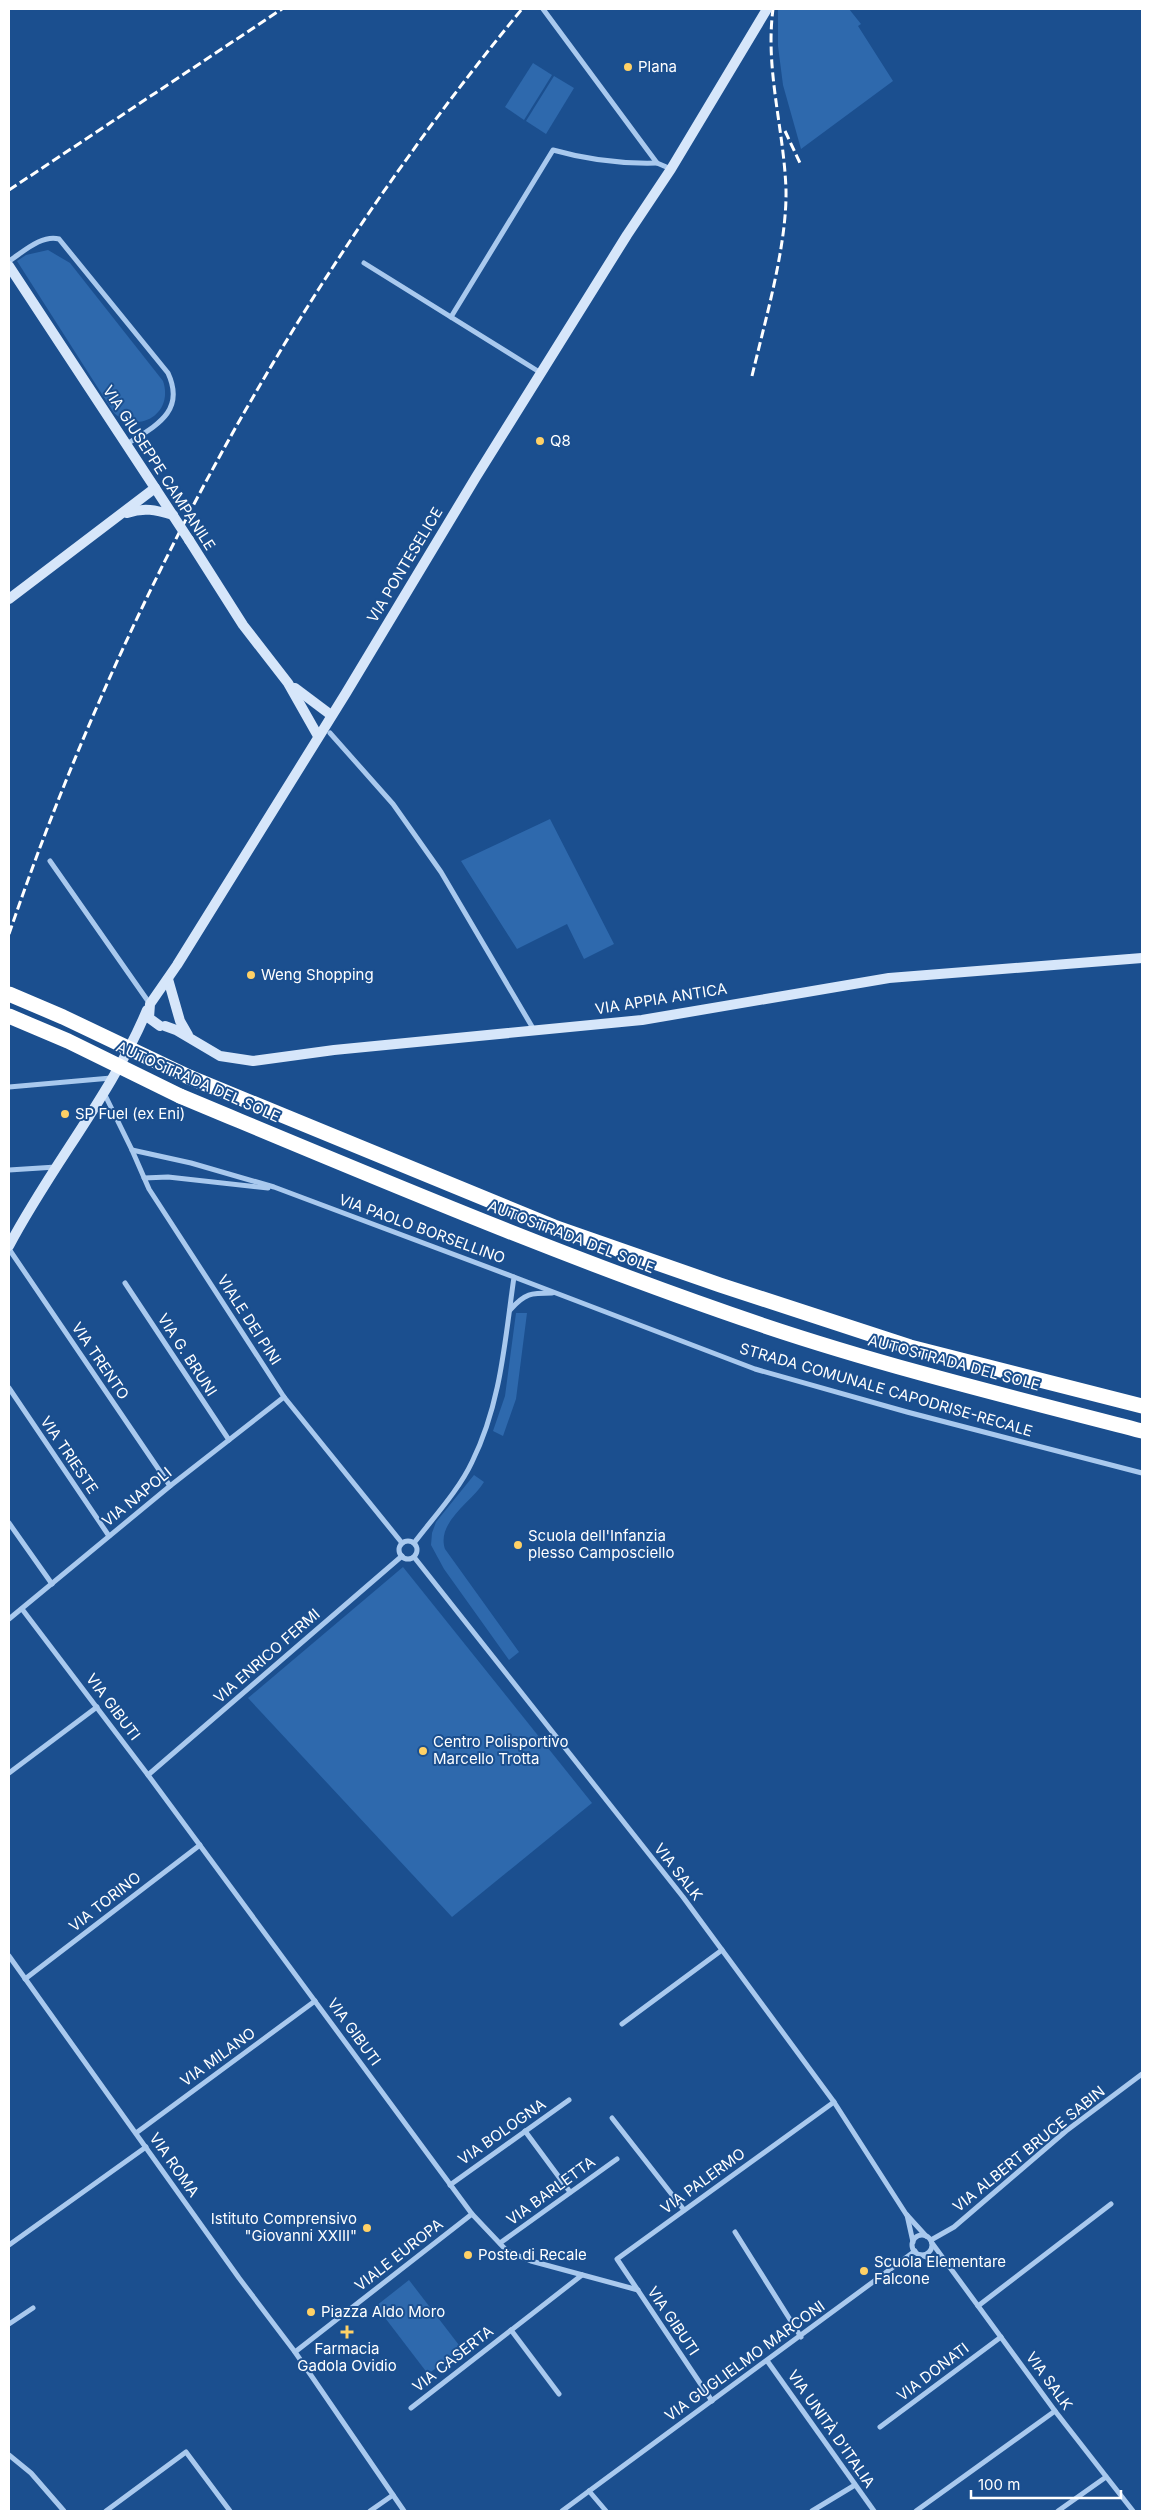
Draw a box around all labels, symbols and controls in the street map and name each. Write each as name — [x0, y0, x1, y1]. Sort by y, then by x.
place label: Plana — [638, 57, 677, 76]
marker: Plana — [622, 61, 634, 73]
street label: VIA GIUSEPPE CAMPANILE — [99, 382, 220, 554]
place label: Q8 — [550, 431, 571, 450]
marker: Q8 — [534, 435, 546, 447]
street label: VIA PONTESELICE — [363, 504, 446, 626]
place label: Weng Shopping — [261, 965, 374, 984]
marker: Weng Shopping — [245, 969, 257, 981]
street label: VIA APPIA ANTICA — [594, 979, 728, 1018]
street label: AUTOSTRADA DEL SOLE — [113, 1037, 283, 1126]
place label: SP Fuel (ex Eni) — [75, 1104, 185, 1123]
marker: SP Fuel (ex Eni) — [59, 1108, 71, 1120]
street label: VIA PAOLO BORSELLINO — [336, 1190, 508, 1268]
street label: AUTOSTRADA DEL SOLE — [485, 1196, 657, 1277]
street label: VIALE DEI PINI — [213, 1271, 286, 1368]
street label: VIA G. BRUNI — [154, 1310, 221, 1400]
street label: VIA TRENTO — [68, 1318, 133, 1403]
street label: AUTOSTRADA DEL SOLE — [866, 1330, 1042, 1395]
street label: STRADA COMUNALE CAPODRISE-RECALE — [737, 1338, 1035, 1441]
street label: VIA TRIESTE — [36, 1412, 102, 1497]
street label: VIA NAPOLI — [98, 1463, 175, 1530]
place label: Scuola dell'Infanzia plesso Camposciello — [528, 1526, 674, 1562]
marker: Scuola dell'Infanzia plesso Camposciello — [512, 1539, 524, 1551]
street label: VIA ENRICO FERMI — [210, 1604, 324, 1707]
street label: VIA GIBUTI — [82, 1669, 145, 1744]
place label: Centro Polisportivo Marcello Trotta — [433, 1732, 569, 1768]
marker: Centro Polisportivo Marcello Trotta — [417, 1745, 429, 1757]
street label: VIA SALK — [650, 1839, 707, 1904]
street label: VIA TORINO — [65, 1868, 144, 1936]
street label: VIA GIBUTI — [324, 1994, 385, 2069]
street label: VIA MILANO — [176, 2023, 259, 2090]
street label: VIA ALBERT BRUCE SABIN — [949, 2081, 1109, 2216]
street label: VIA BOLOGNA — [454, 2094, 549, 2169]
street label: VIA ROMA — [145, 2129, 203, 2200]
street label: VIA PALERMO — [657, 2144, 749, 2218]
street label: VIA BARLETTA — [503, 2152, 599, 2229]
place label: Istituto Comprensivo "Giovanni XXIII" — [211, 2209, 357, 2245]
street label: VIALE EUROPA — [351, 2214, 447, 2295]
marker: Istituto Comprensivo "Giovanni XXIII" — [361, 2222, 373, 2234]
place label: Poste di Recale — [478, 2245, 587, 2264]
marker: Poste di Recale — [462, 2249, 474, 2261]
place label: Scuola Elementare Falcone — [874, 2252, 1006, 2288]
marker: Scuola Elementare Falcone — [858, 2265, 870, 2277]
street label: VIA GIBUTI — [643, 2283, 703, 2359]
street label: VIA GUGLIELMO MARCONI — [661, 2296, 828, 2425]
place label: Piazza Aldo Moro — [321, 2302, 445, 2321]
marker: Piazza Aldo Moro — [305, 2306, 317, 2318]
street label: VIA CASERTA — [409, 2321, 497, 2396]
marker: Farmacia Gadola Ovidio — [341, 2326, 353, 2338]
street label: VIA DONATI — [893, 2338, 972, 2405]
place label: Farmacia Gadola Ovidio — [297, 2339, 397, 2375]
street label: VIA SALK — [1022, 2348, 1077, 2414]
street label: VIA UNITÀ D'ITALIA — [784, 2366, 879, 2491]
scale bar — [971, 2468, 1121, 2500]
text: 100 m — [978, 2475, 1020, 2494]

